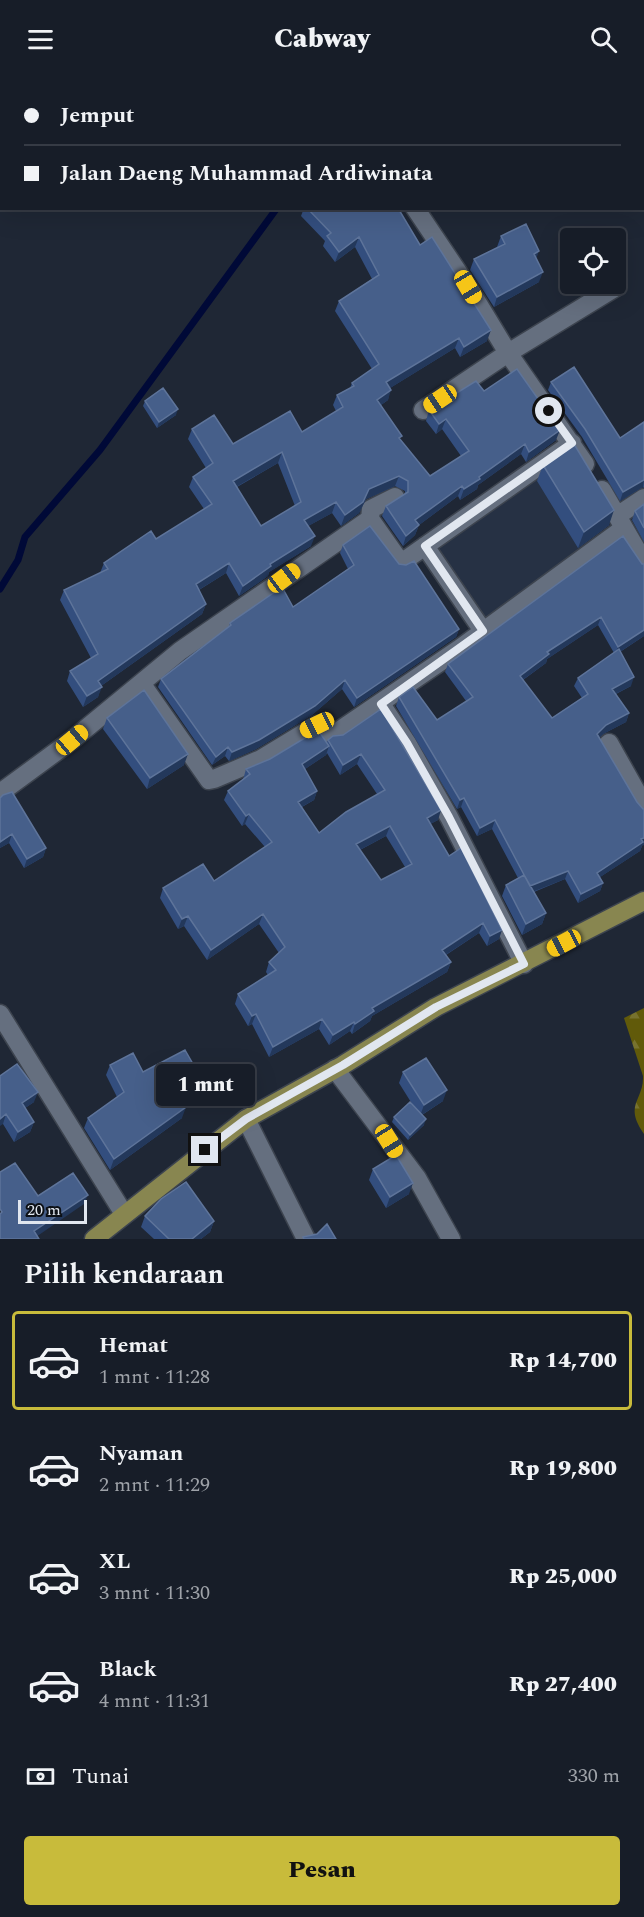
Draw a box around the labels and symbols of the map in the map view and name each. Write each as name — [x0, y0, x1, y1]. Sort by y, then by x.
car — [451, 267, 485, 307]
car — [420, 381, 460, 417]
route start — [535, 397, 562, 424]
car — [264, 560, 304, 596]
car — [297, 709, 337, 741]
car — [52, 722, 92, 758]
car — [544, 927, 584, 959]
callout: 1 mnt — [156, 1063, 254, 1105]
car — [372, 1121, 406, 1161]
route end — [191, 1136, 218, 1163]
scale bar — [18, 1197, 87, 1224]

